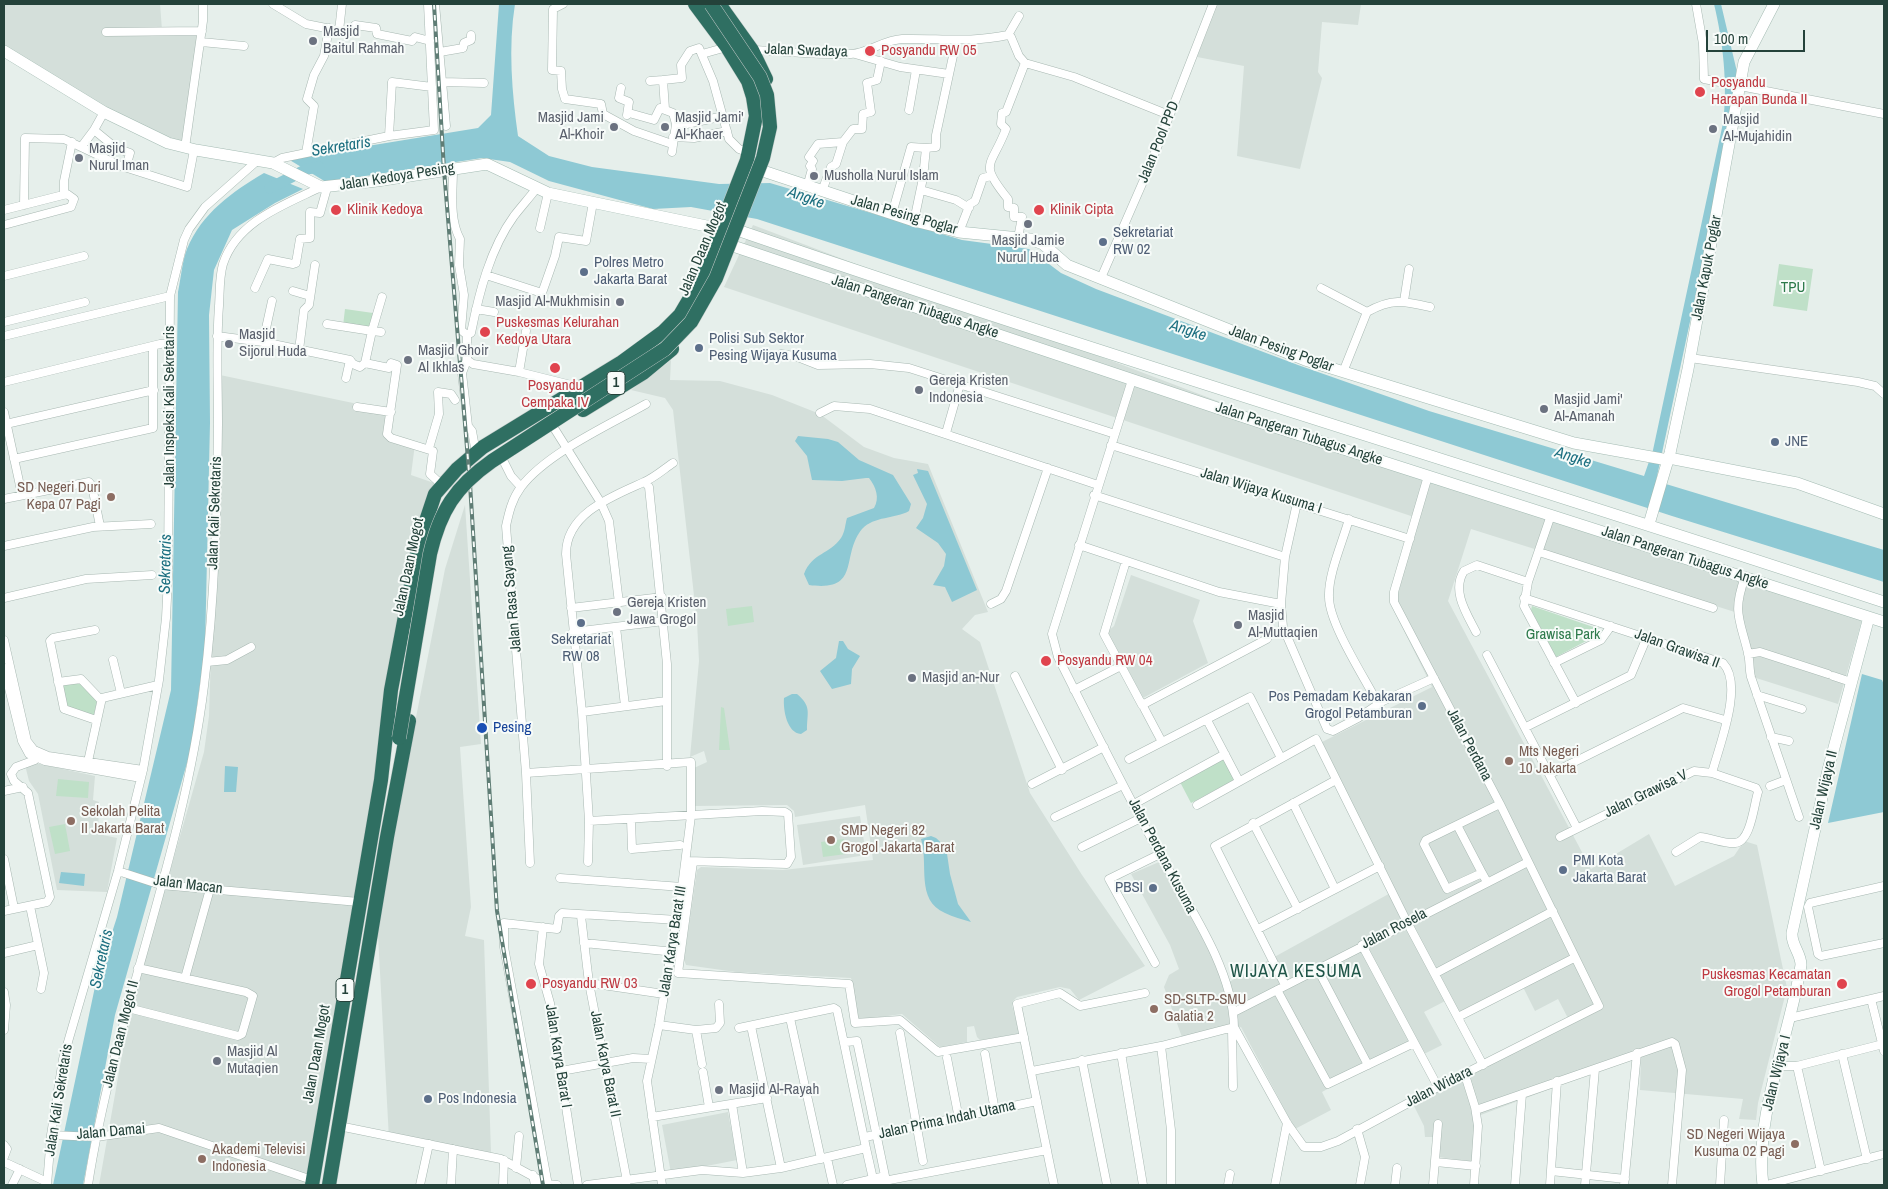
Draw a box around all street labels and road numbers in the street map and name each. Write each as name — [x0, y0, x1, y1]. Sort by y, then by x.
street label: Jalan Swadaya — [764, 41, 848, 61]
street label: Jalan Pool PPD — [1135, 99, 1183, 185]
street label: Jalan Kedoya Pesing — [338, 159, 456, 195]
street label: Jalan Pesing Poglar — [849, 191, 959, 239]
street label: Jalan Daan Mogot — [675, 200, 731, 298]
street label: Jalan Kapuk Poglar — [1688, 214, 1726, 322]
street label: Jalan Pangeran Tubagus Angke — [829, 271, 1001, 343]
street label: Jalan Pesing Poglar — [1226, 322, 1336, 376]
street label: Jalan Inspeksi Kali Sekretaris — [161, 326, 179, 488]
road number: 1 — [607, 372, 625, 394]
street label: Jalan Pangeran Tubagus Angke — [1213, 398, 1385, 470]
street label: Jalan Kali Sekretaris — [204, 456, 226, 570]
street label: Jalan Wijaya Kusuma I — [1198, 464, 1324, 518]
street label: Jalan Daan Mogot — [390, 516, 428, 618]
street label: Jalan Pangeran Tubagus Angke — [1599, 522, 1771, 594]
street label: Jalan Rasa Sayang — [498, 545, 526, 653]
street label: Jalan Grawisa II — [1632, 625, 1722, 673]
street label: Jalan Perdana — [1442, 706, 1496, 784]
street label: Jalan Wijaya II — [1806, 749, 1842, 831]
street label: Jalan Grawisa V — [1602, 766, 1690, 822]
street label: Jalan Perdana Kusuma — [1124, 795, 1200, 917]
street label: Jalan Macan — [152, 872, 224, 898]
street label: Jalan Karya Barat III — [655, 885, 691, 997]
street label: Jalan Rosela — [1358, 905, 1430, 953]
street label: Jalan Daan Mogot II — [99, 978, 143, 1090]
road number: 1 — [336, 978, 354, 1002]
street label: Jalan Daan Mogot — [299, 1003, 335, 1105]
street label: Jalan Karya Barat I — [541, 1003, 575, 1109]
street label: Jalan Karya Barat II — [586, 1009, 624, 1119]
street label: Jalan Wijaya I — [1759, 1033, 1795, 1113]
street label: Jalan Kali Sekretaris — [41, 1043, 77, 1157]
street label: Jalan Widara — [1403, 1063, 1475, 1111]
street label: Jalan Prima Indah Utama — [877, 1097, 1017, 1143]
street label: Jalan Damai — [76, 1120, 146, 1144]

